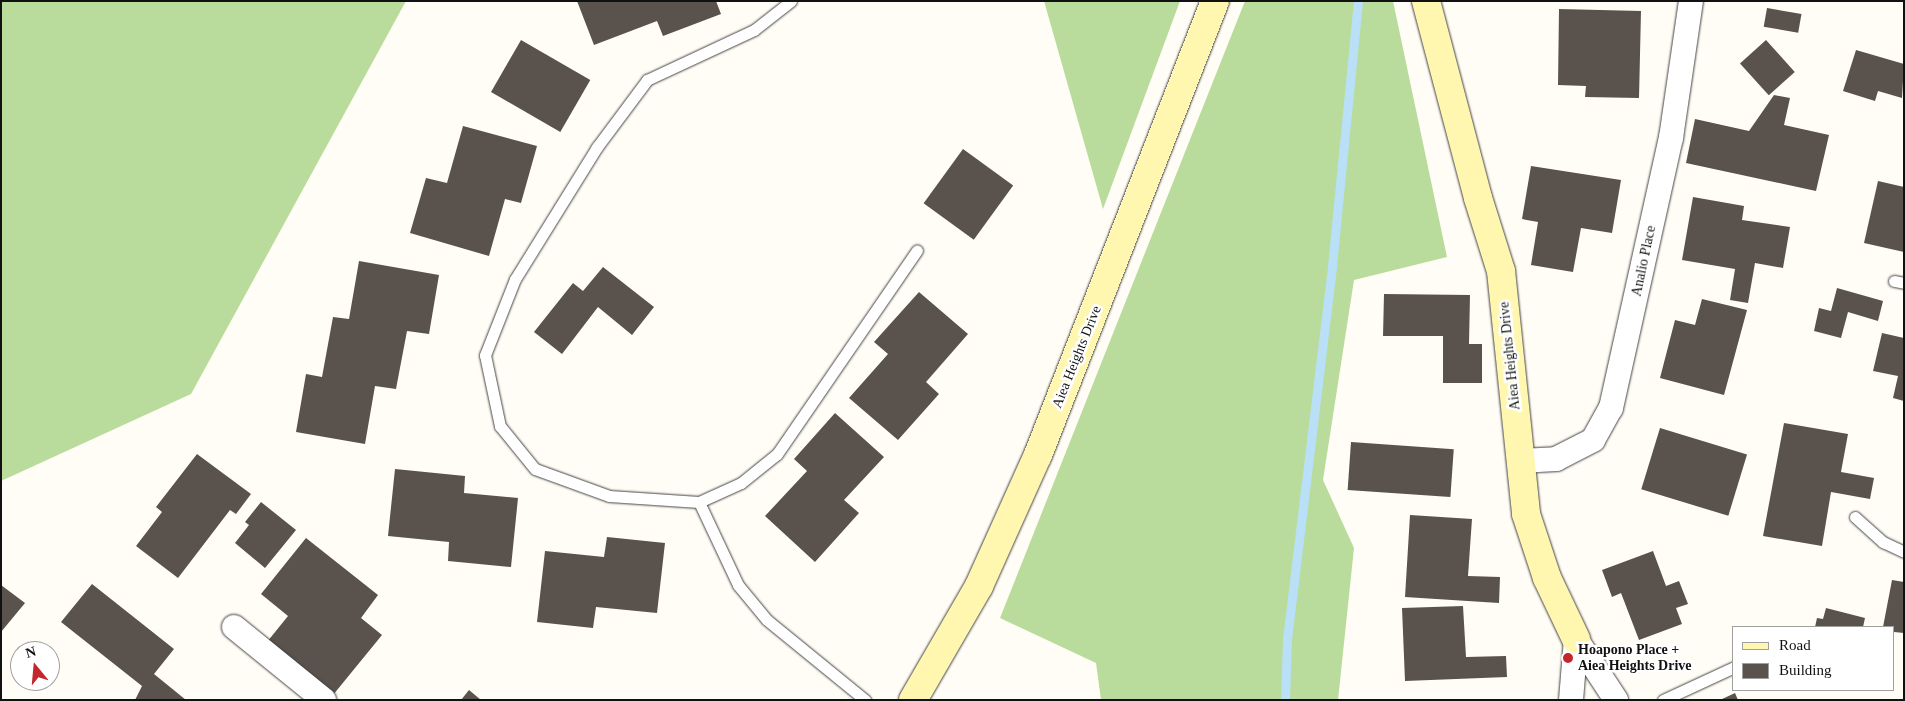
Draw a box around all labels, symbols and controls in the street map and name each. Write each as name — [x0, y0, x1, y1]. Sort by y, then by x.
street label: Analio Place — [1628, 224, 1660, 298]
street label: Aiea Heights Drive — [1496, 301, 1524, 411]
street label: Aiea Heights Drive — [1049, 303, 1105, 411]
legend — [1732, 626, 1895, 691]
text: Road — [1779, 637, 1811, 653]
north arrow — [10, 641, 60, 691]
place label: Hoapono Place + Aiea Heights Drive — [1578, 642, 1692, 674]
text: N — [24, 643, 38, 661]
marker: Hoapono Place + Aiea Heights Drive — [1562, 652, 1574, 664]
text: Building — [1779, 662, 1832, 678]

